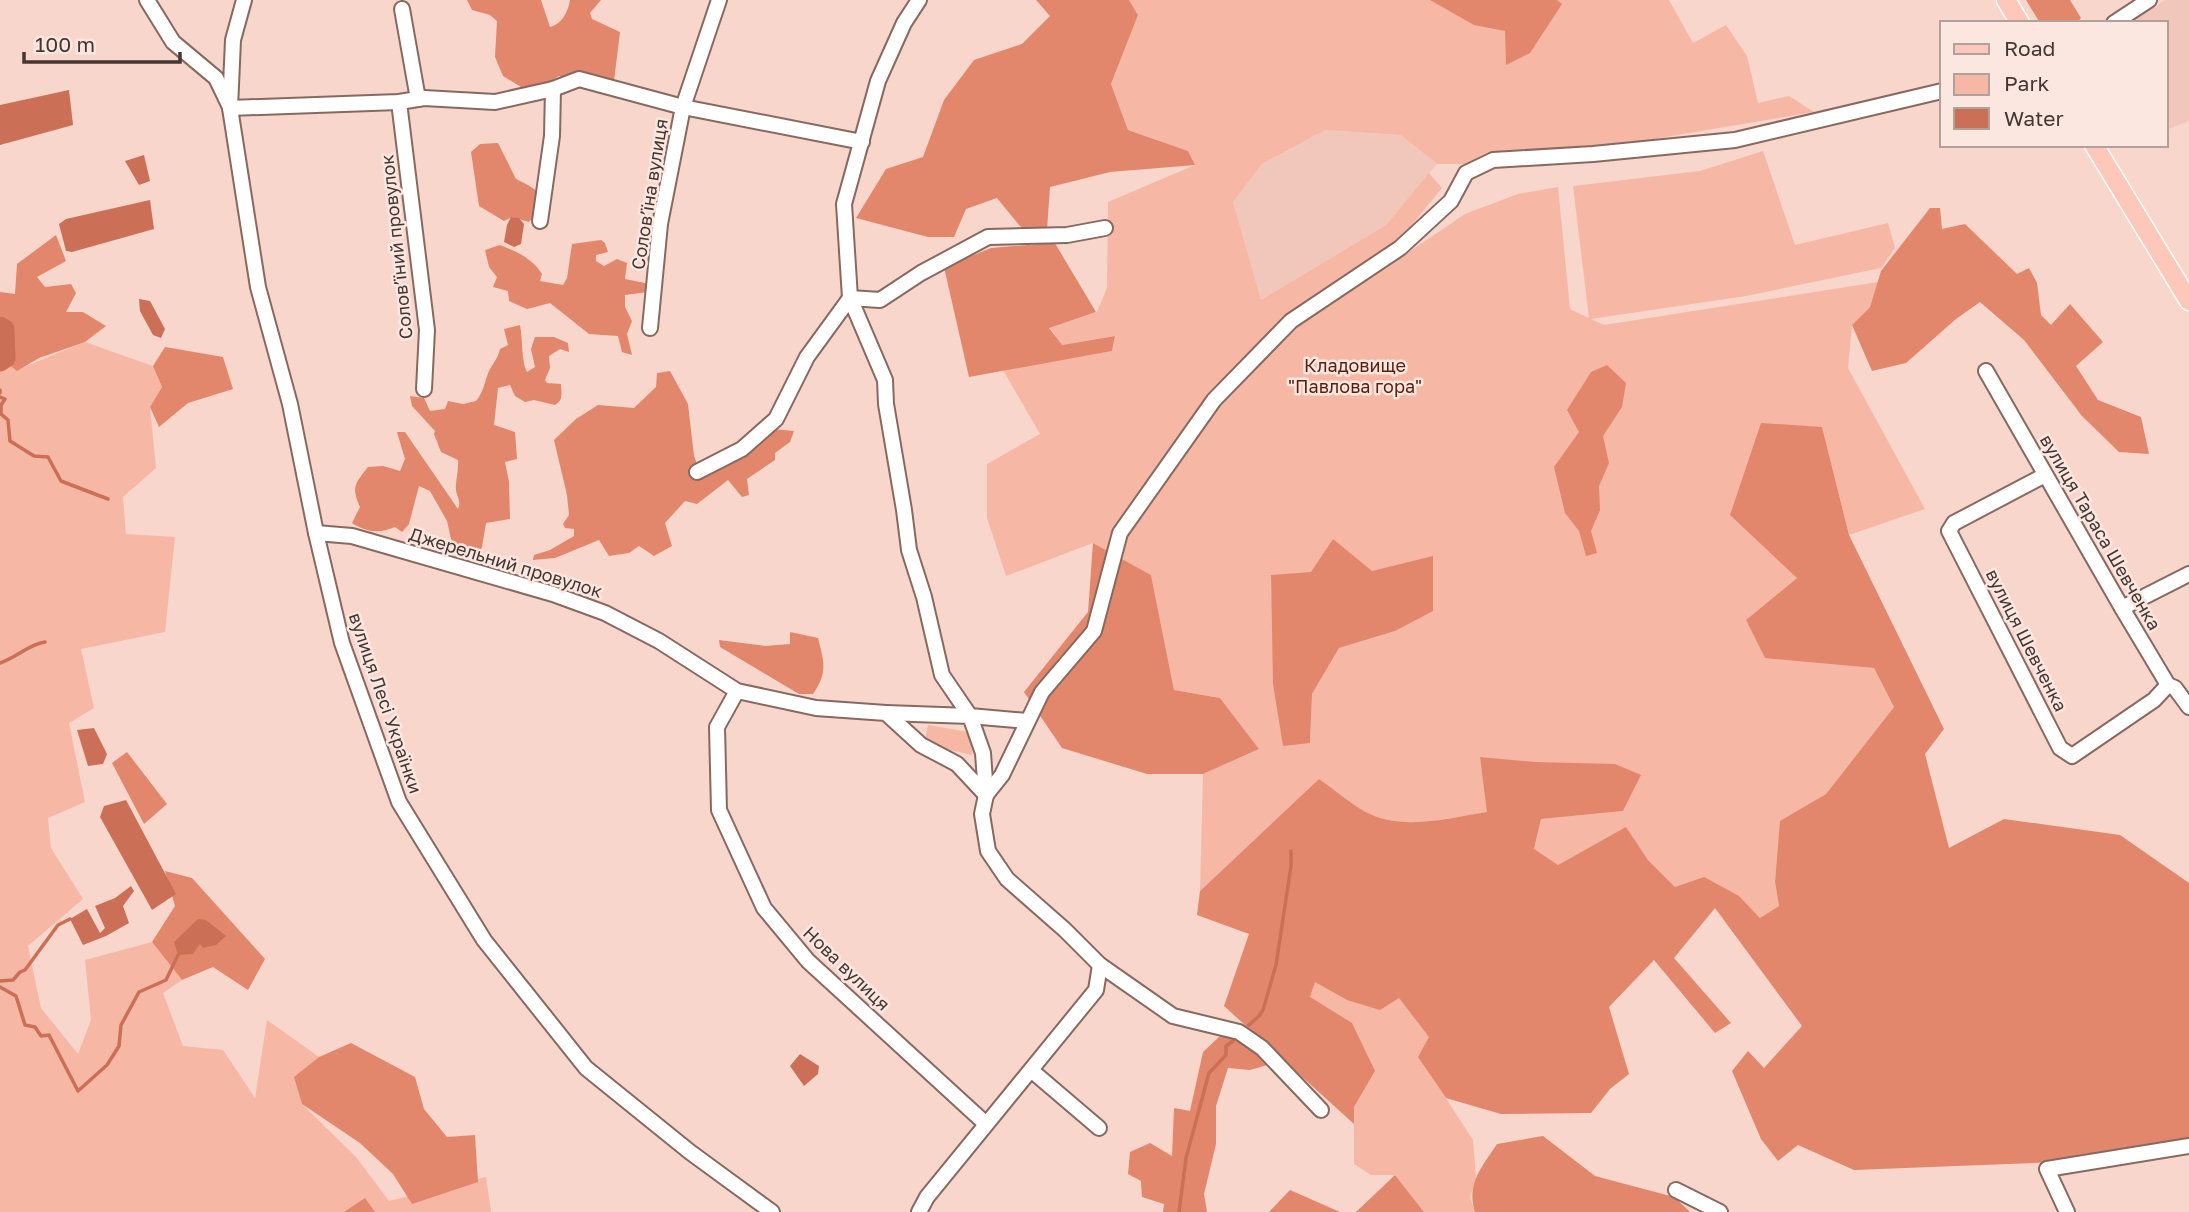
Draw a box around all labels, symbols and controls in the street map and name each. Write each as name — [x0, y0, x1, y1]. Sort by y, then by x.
scale bar — [24, 21, 180, 65]
legend — [1940, 21, 2168, 147]
text: 100 m — [35, 31, 95, 57]
text: Road — [2004, 35, 2055, 61]
text: Park — [2004, 70, 2050, 96]
text: Water — [2004, 105, 2064, 131]
street label: Соловʼїна вулиця — [626, 117, 672, 271]
street label: Соловʼїний провулок — [375, 154, 417, 340]
park label: Кладовище "Павлова гора" — [1288, 354, 1422, 397]
street label: вулиця Тараса Шевченка — [2036, 430, 2166, 634]
street label: Джерельний провулок — [407, 522, 605, 602]
street label: вулиця Шевченка — [1982, 565, 2072, 715]
street label: вулиця Лесі Українки — [345, 610, 427, 796]
street label: Нова вулиця — [799, 921, 895, 1015]

